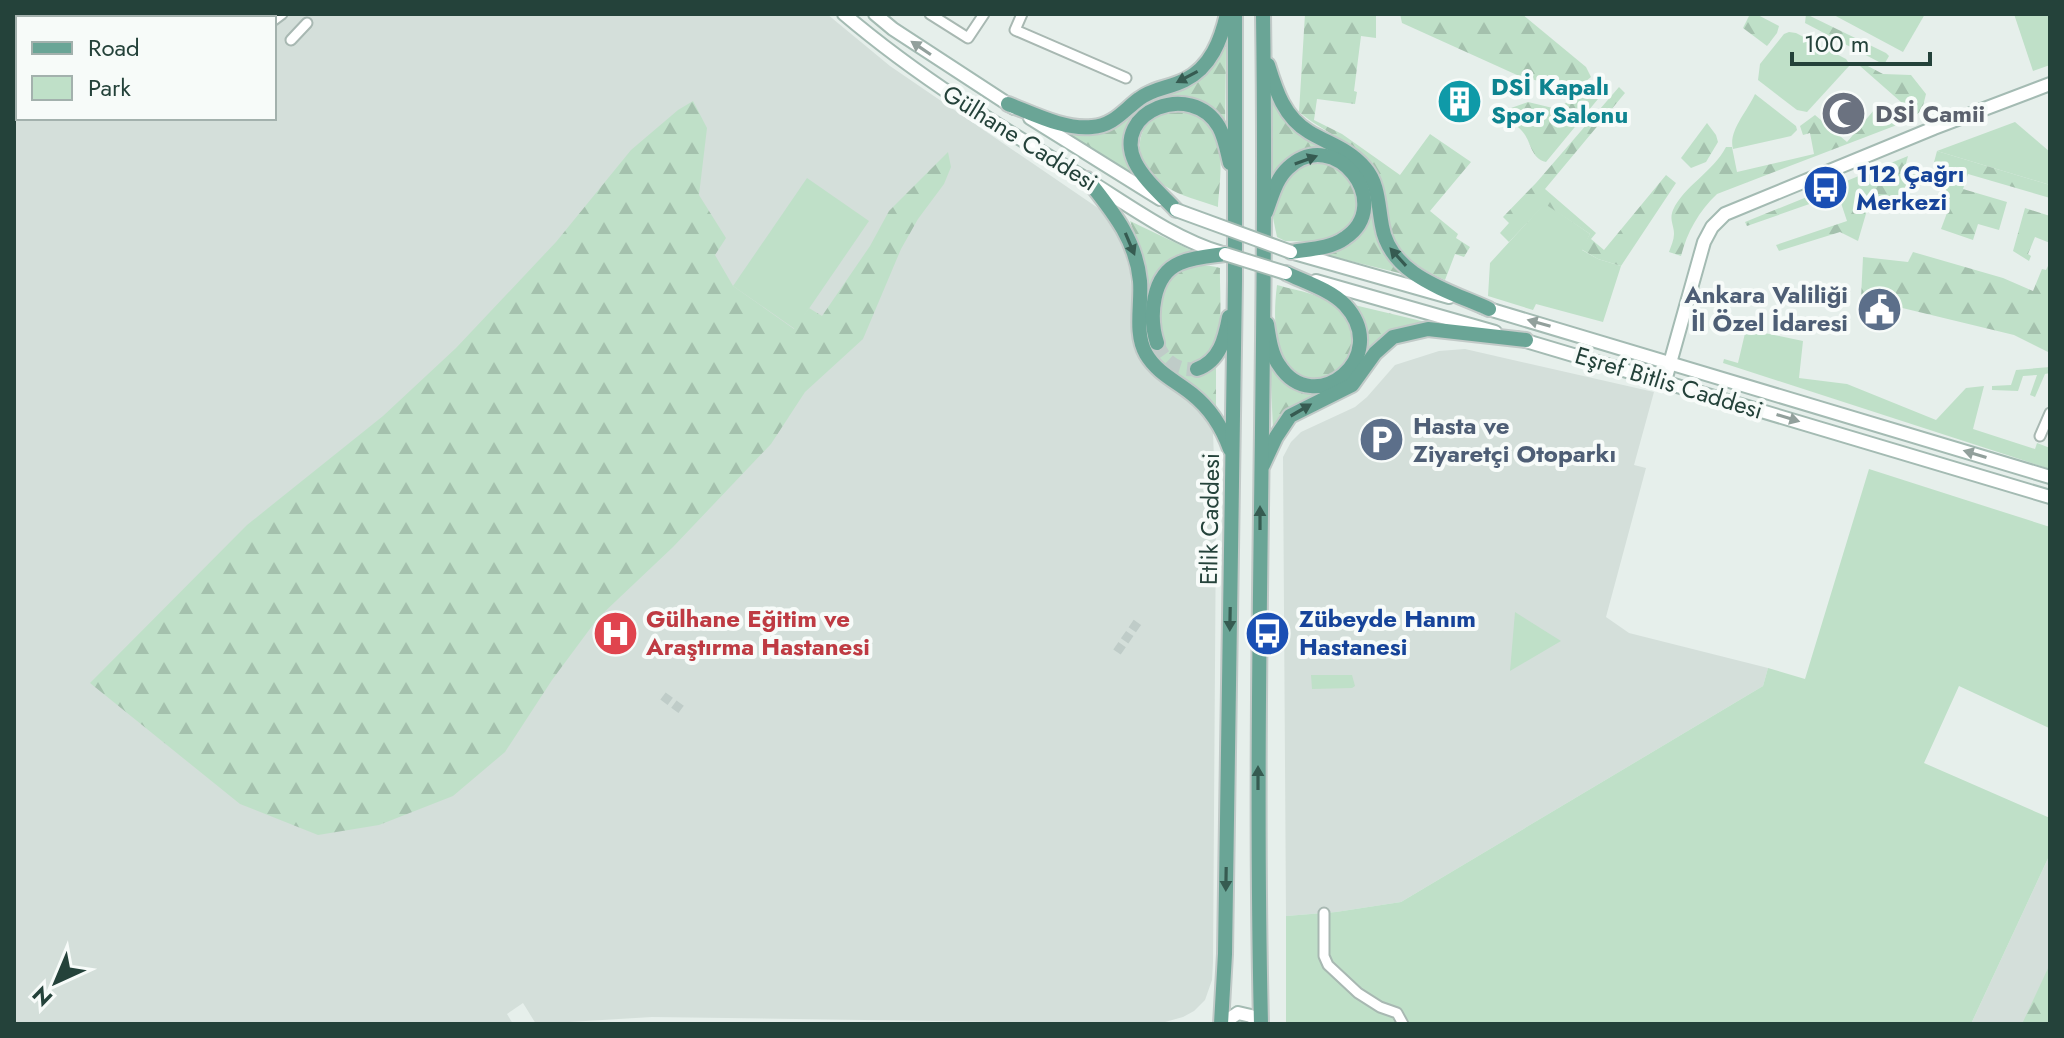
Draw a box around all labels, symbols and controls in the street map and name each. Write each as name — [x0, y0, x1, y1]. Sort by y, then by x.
legend — [16, 16, 276, 120]
scale bar — [1792, 16, 1930, 66]
text: 100 m — [1804, 26, 1870, 61]
text: Road — [88, 30, 140, 65]
one-way arrow — [911, 40, 932, 55]
place label: DSİ Kapalı Spor Salonu — [1491, 69, 1628, 132]
text: Park — [88, 70, 131, 105]
one-way arrow — [1176, 70, 1199, 83]
street label: Gülhane Caddesi — [936, 76, 1104, 199]
building icon: DSİ Kapalı Spor Salonu — [1436, 77, 1484, 125]
mosque icon: DSİ Camii — [1820, 90, 1868, 138]
place label: DSİ Camii — [1875, 96, 1985, 131]
one-way arrow — [1294, 153, 1318, 165]
place label: 112 Çağrı Merkezi — [1856, 156, 1964, 219]
bus stop icon: 112 Çağrı Merkezi — [1801, 164, 1849, 212]
one-way arrow — [1124, 232, 1137, 255]
one-way arrow — [1390, 248, 1407, 268]
place label: Ankara Valiliği İl Özel İdaresi — [1683, 277, 1848, 340]
public building icon: Ankara Valiliği İl Özel İdaresi — [1855, 285, 1903, 333]
one-way arrow — [1526, 316, 1550, 329]
street label: Eşref Bitlis Caddesi — [1571, 337, 1767, 428]
one-way arrow — [1290, 403, 1313, 417]
place label: Hasta ve Ziyaretçi Otoparkı — [1413, 408, 1616, 471]
one-way arrow — [1777, 412, 1801, 425]
parking icon: Hasta ve Ziyaretçi Otoparkı — [1358, 416, 1406, 464]
one-way arrow — [1963, 448, 1987, 460]
street label: Etlik Caddesi — [1191, 453, 1228, 585]
one-way arrow — [1254, 505, 1266, 530]
place label: Gülhane Eğitim ve Araştırma Hastanesi — [645, 601, 870, 664]
place label: Zübeyde Hanım Hastanesi — [1299, 601, 1476, 664]
one-way arrow — [1224, 607, 1236, 632]
hospital icon: Gülhane Eğitim ve Araştırma Hastanesi — [591, 609, 639, 657]
bus stop icon: Zübeyde Hanım Hastanesi — [1244, 609, 1292, 657]
one-way arrow — [1252, 765, 1264, 790]
one-way arrow — [1219, 867, 1232, 892]
north arrow — [16, 942, 96, 1022]
text: N — [25, 979, 60, 1014]

